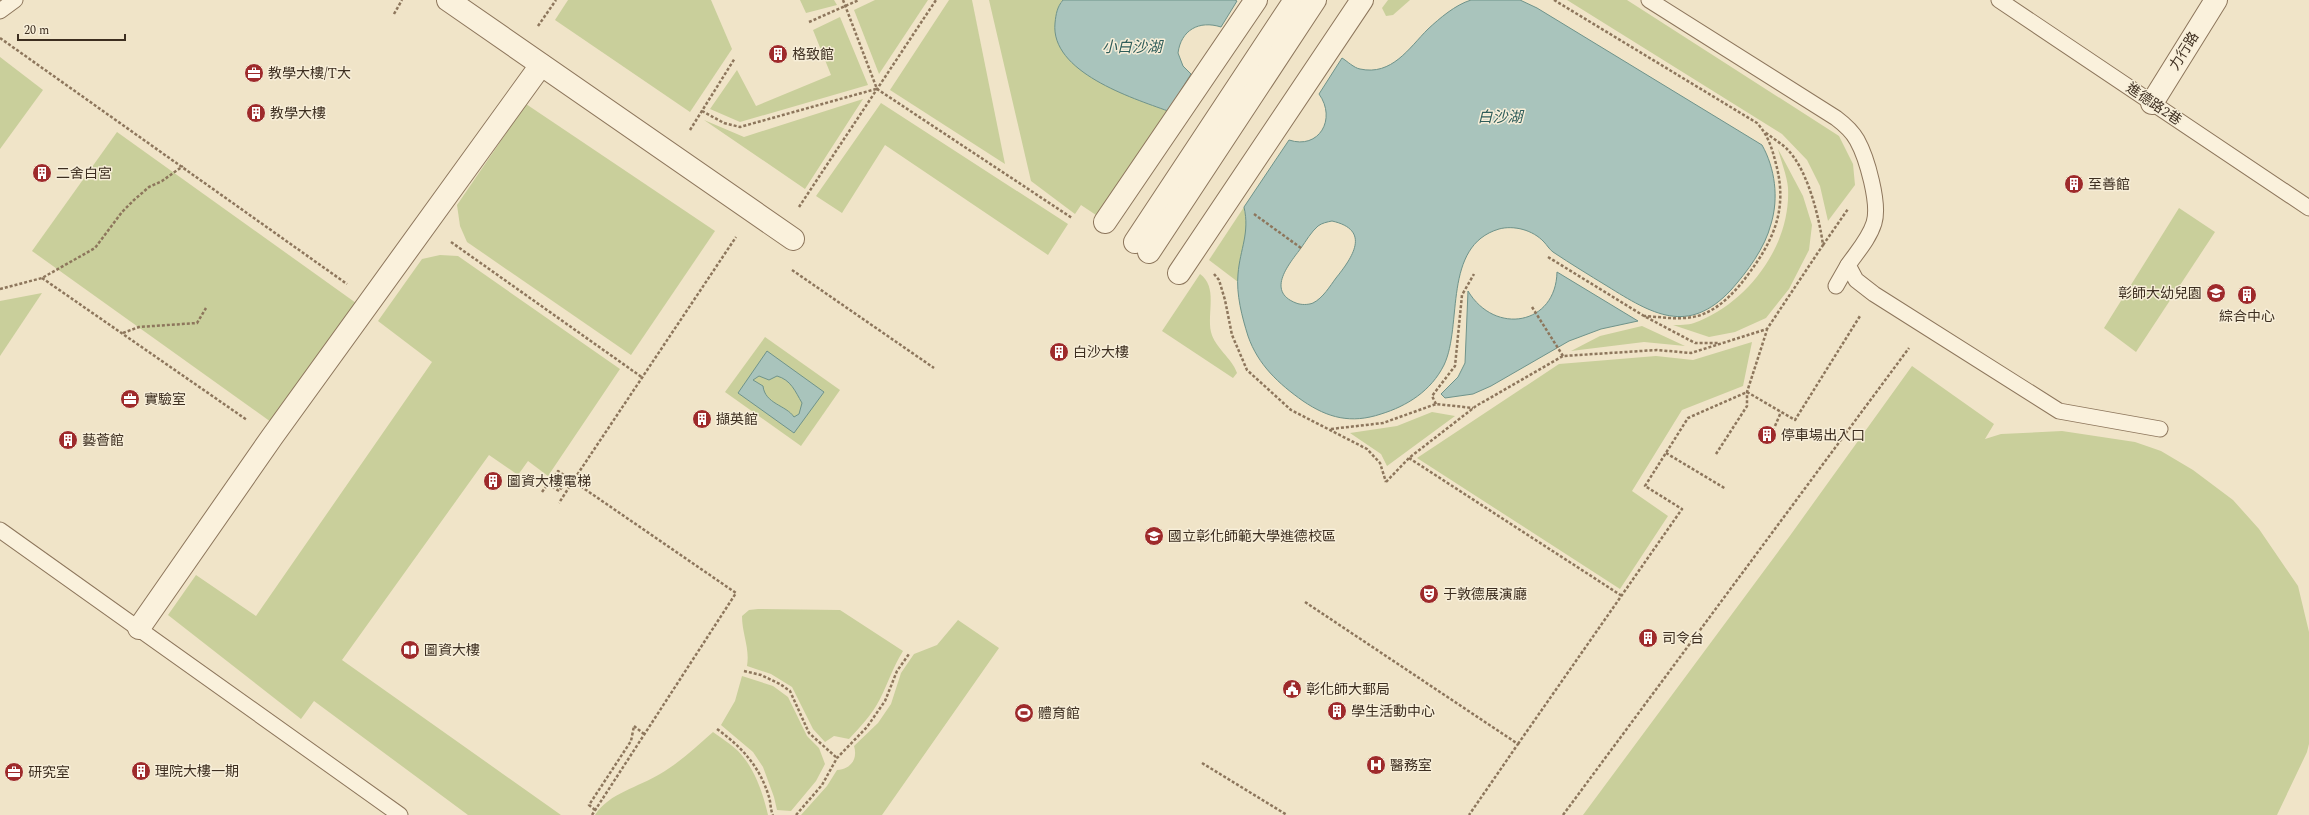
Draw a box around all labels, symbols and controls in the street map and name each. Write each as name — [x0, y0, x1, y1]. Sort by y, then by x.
scale bar — [18, 16, 125, 42]
text: 20 m — [24, 21, 49, 40]
street label: 力行路 — [2164, 28, 2204, 74]
water label: 小白沙湖 — [1102, 36, 1164, 59]
building icon: 格致館 — [767, 43, 789, 65]
place label: 格致館 — [792, 44, 834, 65]
office icon: 教學大樓/T大 — [243, 62, 265, 84]
place label: 教學大樓/T大 — [268, 63, 351, 84]
street label: 進德路2巷 — [2122, 78, 2186, 130]
building icon: 教學大樓 — [245, 102, 267, 124]
place label: 教學大樓 — [270, 103, 326, 124]
water label: 白沙湖 — [1477, 106, 1524, 129]
building icon: 二舍白宮 — [31, 162, 53, 184]
place label: 二舍白宮 — [56, 163, 112, 184]
building icon: 至善館 — [2063, 173, 2085, 195]
place label: 至善館 — [2088, 174, 2130, 195]
school or university icon: 彰師大幼兒園 — [2205, 282, 2227, 304]
place label: 彰師大幼兒園 — [2118, 283, 2202, 304]
building icon: 綜合中心 — [2236, 284, 2258, 306]
place label: 綜合中心 — [2219, 306, 2275, 327]
building icon: 白沙大樓 — [1048, 341, 1070, 363]
place label: 白沙大樓 — [1073, 342, 1129, 363]
office icon: 實驗室 — [119, 388, 141, 410]
place label: 實驗室 — [144, 389, 186, 410]
building icon: 擷英館 — [691, 408, 713, 430]
place label: 擷英館 — [716, 409, 758, 430]
building icon: 停車場出入口 — [1756, 424, 1778, 446]
place label: 停車場出入口 — [1781, 425, 1865, 446]
building icon: 藝薈館 — [57, 429, 79, 451]
place label: 藝薈館 — [82, 430, 124, 451]
building icon: 圖資大樓電梯 — [482, 470, 504, 492]
place label: 圖資大樓電梯 — [507, 471, 591, 492]
school or university icon: 國立彰化師範大學進德校區 — [1143, 525, 1165, 547]
place label: 國立彰化師範大學進德校區 — [1168, 526, 1336, 547]
theatre icon: 于敦德展演廳 — [1418, 583, 1440, 605]
place label: 于敦德展演廳 — [1443, 584, 1527, 605]
building icon: 司令台 — [1637, 627, 1659, 649]
place label: 司令台 — [1662, 628, 1704, 649]
library icon: 圖資大樓 — [399, 639, 421, 661]
place label: 圖資大樓 — [424, 640, 480, 661]
public building icon: 彰化師大郵局 — [1281, 678, 1303, 700]
place label: 彰化師大郵局 — [1306, 679, 1390, 700]
building icon: 學生活動中心 — [1326, 700, 1348, 722]
place label: 學生活動中心 — [1351, 701, 1435, 722]
sports icon: 體育館 — [1013, 702, 1035, 724]
place label: 體育館 — [1038, 703, 1080, 724]
hospital icon: 醫務室 — [1365, 754, 1387, 776]
place label: 醫務室 — [1390, 755, 1432, 776]
building icon: 理院大樓一期 — [130, 760, 152, 782]
office icon: 研究室 — [3, 761, 25, 783]
place label: 理院大樓一期 — [155, 761, 239, 782]
place label: 研究室 — [28, 762, 70, 783]

